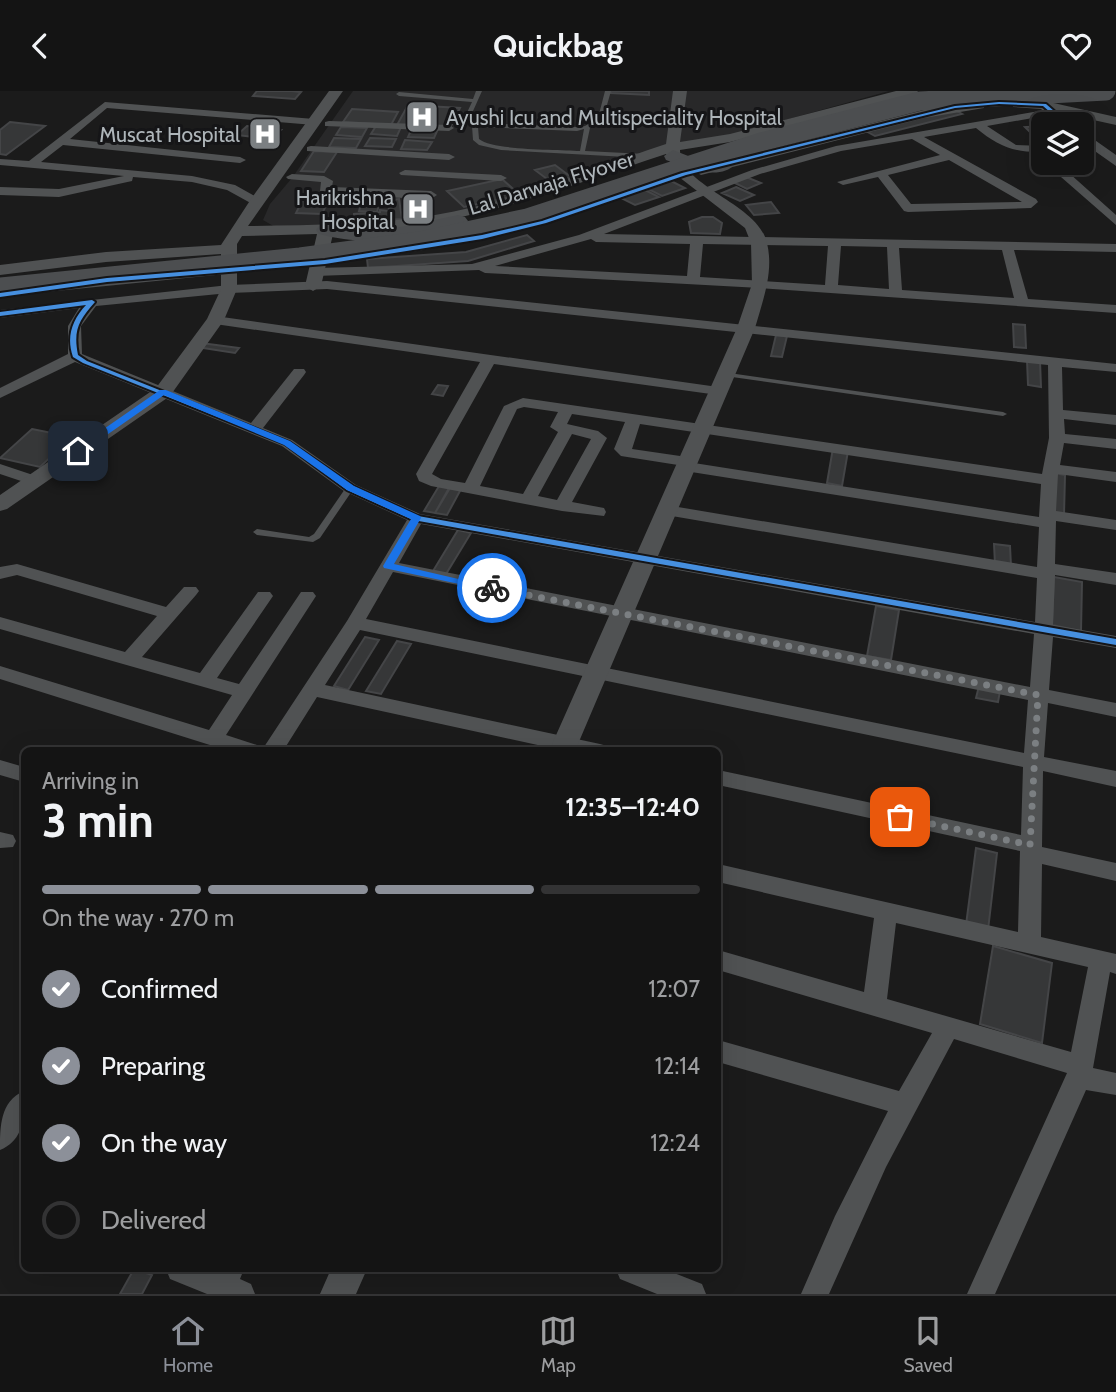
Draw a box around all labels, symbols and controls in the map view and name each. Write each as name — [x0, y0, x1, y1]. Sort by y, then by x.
text: Quickbag — [493, 26, 623, 65]
icon: back — [21, 27, 59, 65]
icon: heart — [1057, 27, 1095, 65]
hospital icon: Ayushi Icu and Multispeciality Hospital — [403, 98, 441, 136]
place label: Ayushi Icu and Multispeciality Hospital — [446, 105, 782, 130]
map controls — [1031, 112, 1094, 175]
button: layers — [1031, 112, 1094, 175]
hospital icon: Muscat Hospital — [246, 115, 284, 153]
place label: Muscat Hospital — [99, 122, 240, 147]
street label: Lal Darwaja Flyover — [465, 146, 637, 221]
place label: Harikrishna Hospital — [296, 185, 394, 234]
hospital icon: Harikrishna Hospital — [399, 190, 437, 228]
pin — [48, 421, 108, 481]
icon: home — [59, 432, 97, 470]
courier — [457, 553, 527, 623]
icon: bike — [473, 569, 511, 607]
text: Arriving in — [42, 767, 139, 795]
pin — [870, 787, 930, 847]
text: 12:35–12:40 — [565, 791, 700, 823]
text: 3 min — [42, 793, 154, 849]
icon: bag — [881, 798, 919, 836]
text: On the way · 270 m — [42, 904, 234, 932]
icon: check — [42, 970, 80, 1008]
text: Confirmed — [101, 973, 218, 1005]
text: 12:07 — [648, 975, 700, 1003]
icon: check — [42, 1047, 80, 1085]
text: Preparing — [101, 1050, 205, 1082]
text: 12:14 — [655, 1052, 700, 1080]
icon: check — [42, 1124, 80, 1162]
text: On the way — [101, 1127, 227, 1159]
text: 12:24 — [650, 1129, 700, 1157]
text: Delivered — [101, 1204, 206, 1236]
tab: Home — [163, 1312, 213, 1377]
tab: Map — [539, 1312, 577, 1377]
tab: Saved — [904, 1312, 953, 1377]

